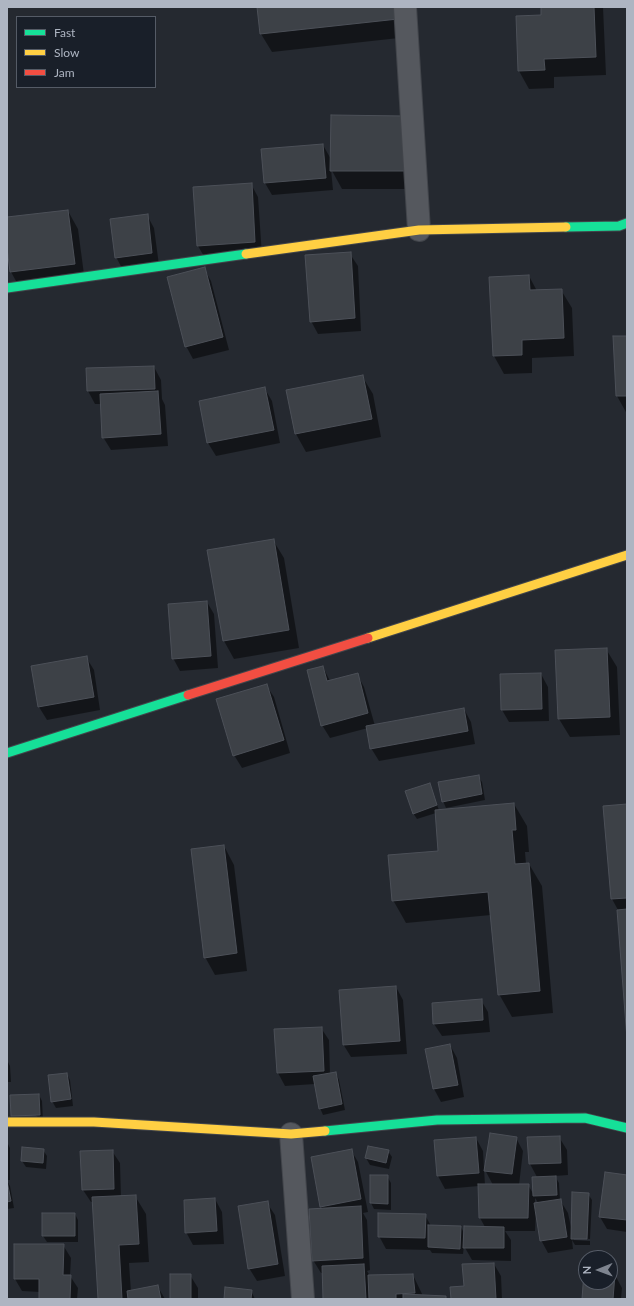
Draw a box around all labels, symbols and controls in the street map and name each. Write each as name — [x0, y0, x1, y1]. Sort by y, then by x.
legend — [16, 16, 156, 88]
text: Fast — [54, 25, 75, 40]
text: Slow — [54, 45, 79, 60]
text: Jam — [54, 65, 75, 80]
north arrow — [578, 1250, 618, 1290]
text: N — [580, 1266, 593, 1275]

